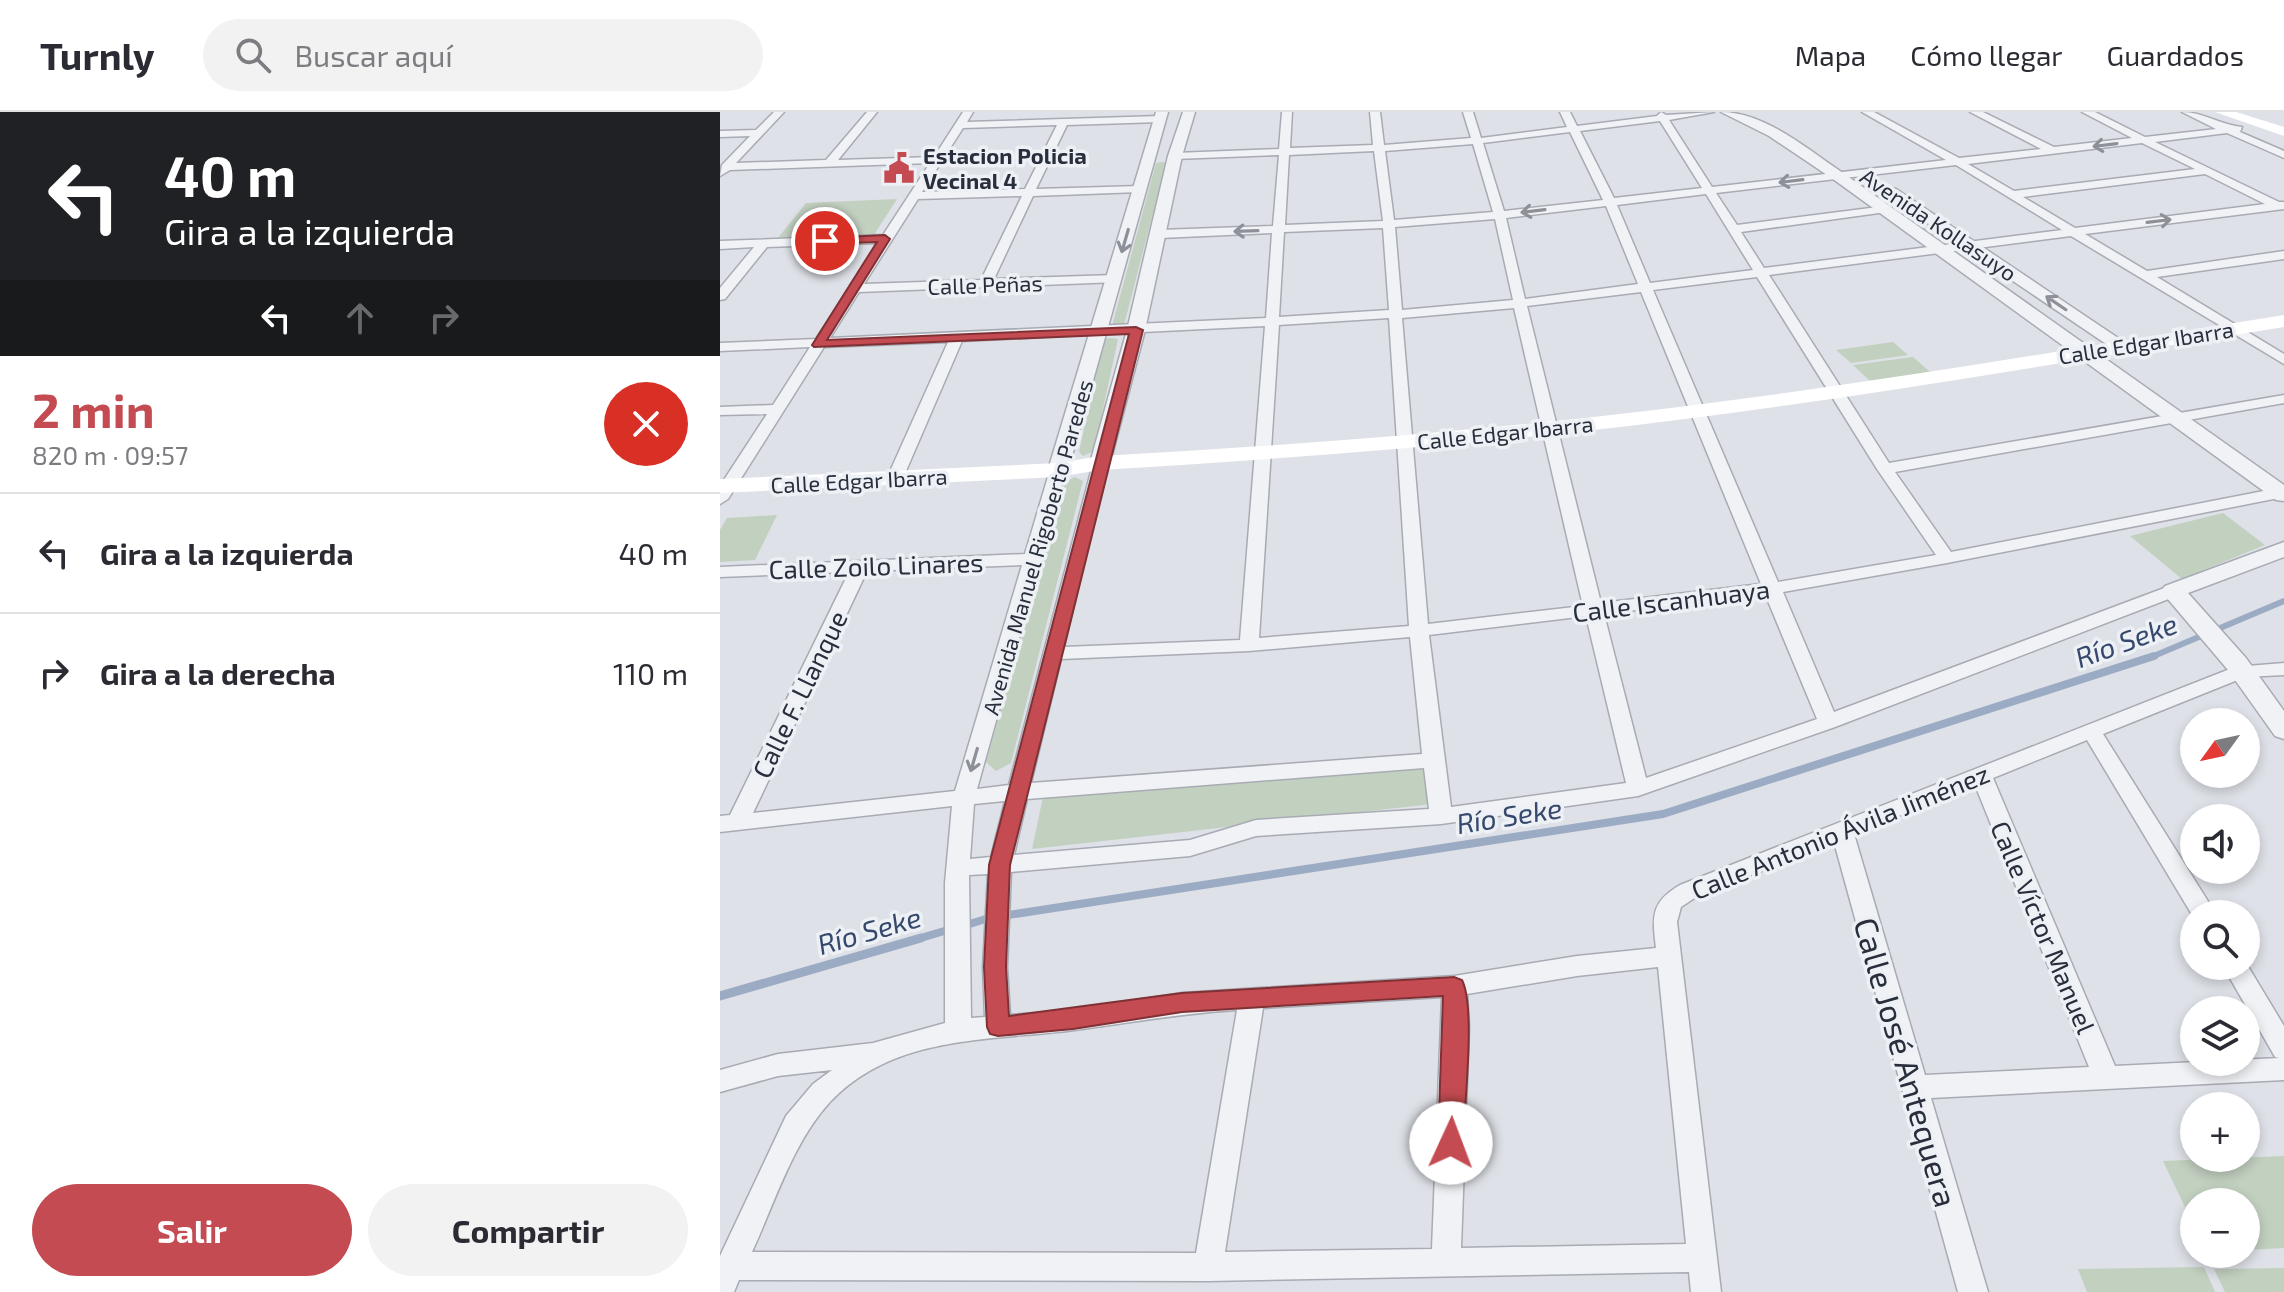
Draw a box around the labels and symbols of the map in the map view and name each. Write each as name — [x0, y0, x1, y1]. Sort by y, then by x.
one-way arrow — [2093, 138, 2119, 153]
place label: Estacion Policia Vecinal 4 — [923, 142, 1087, 193]
public building icon: Estacion Policia Vecinal 4 — [882, 151, 916, 185]
street label: Avenida Kollasuyo — [1856, 162, 2022, 286]
one-way arrow — [1779, 174, 1805, 189]
one-way arrow — [1520, 203, 1547, 218]
pin — [791, 207, 859, 275]
one-way arrow — [2145, 214, 2172, 229]
one-way arrow — [1233, 223, 1260, 238]
one-way arrow — [1117, 227, 1132, 253]
street label: Calle Peñas — [927, 269, 1043, 299]
one-way arrow — [2045, 295, 2068, 311]
street label: Calle Edgar Ibarra — [2057, 315, 2235, 369]
street label: Avenida Manuel Rigoberto Paredes — [977, 376, 1097, 718]
street label: Calle Edgar Ibarra — [1416, 410, 1594, 454]
street label: Calle Edgar Ibarra — [770, 462, 948, 498]
street label: Calle Zoilo Linares — [768, 546, 984, 584]
street label: Calle Iscanhuaya — [1571, 573, 1771, 627]
street label: Calle F. Llanque — [745, 605, 853, 783]
water label: Río Seke — [2070, 606, 2182, 674]
north arrow — [2180, 708, 2260, 788]
one-way arrow — [966, 747, 981, 773]
street label: Calle Antonio Ávila Jiménez — [1686, 757, 1994, 905]
water label: Río Seke — [1454, 790, 1564, 840]
street label: Calle Víctor Manuel — [1985, 816, 2103, 1038]
water label: Río Seke — [813, 899, 925, 961]
street label: Calle José Antequera — [1847, 913, 1967, 1211]
position arrow — [1409, 1101, 1493, 1185]

